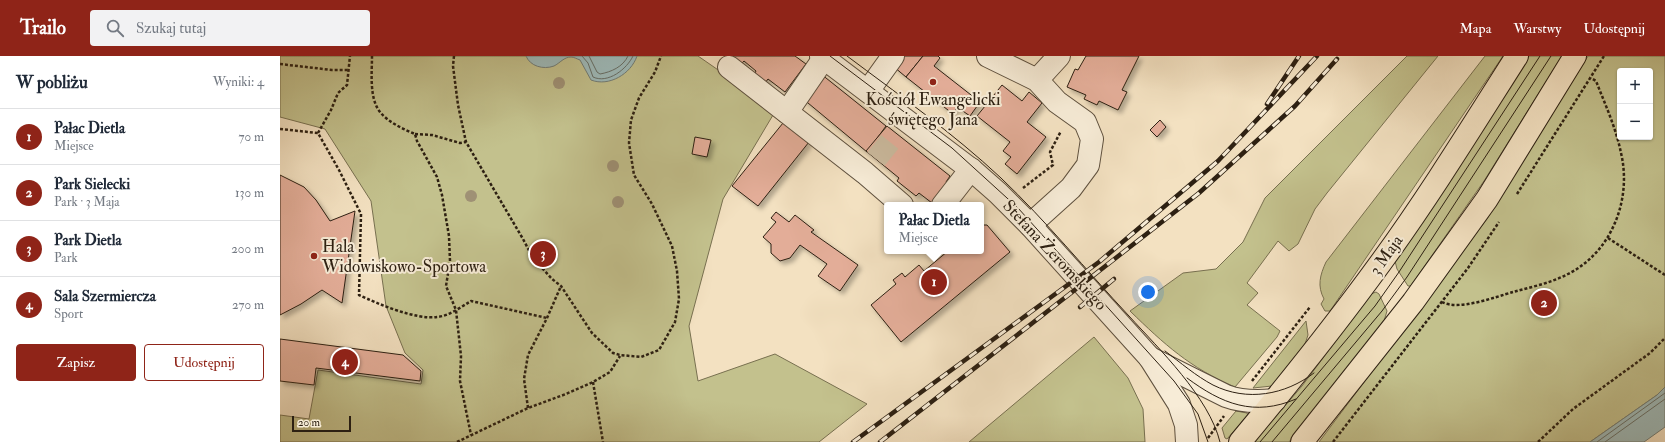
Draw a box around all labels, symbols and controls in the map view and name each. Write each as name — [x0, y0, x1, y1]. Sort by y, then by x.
search box — [90, 10, 370, 46]
text: Trailo — [20, 16, 66, 40]
icon: search — [104, 17, 126, 39]
text: Szukaj tutaj — [136, 19, 206, 38]
text: Mapa — [1459, 20, 1491, 37]
text: Warstwy — [1513, 20, 1562, 37]
text: Udostępnij — [1584, 20, 1645, 37]
map controls — [1617, 68, 1653, 140]
button: + — [1617, 68, 1653, 104]
text: W pobliżu — [16, 72, 88, 93]
text: Wyniki: 4 — [213, 74, 264, 90]
marker: Kościół Ewangelicki świętego Jana — [928, 77, 938, 87]
place label: Kościół Ewangelicki świętego Jana — [866, 89, 1001, 131]
button: − — [1617, 104, 1653, 140]
text: Pałac Dietla — [54, 119, 125, 138]
text: 1 — [27, 129, 31, 145]
text: 70 m — [239, 129, 264, 145]
text: Miejsce — [54, 138, 94, 154]
text: Park Sielecki — [54, 175, 130, 194]
text: 2 — [26, 185, 32, 201]
text: 130 m — [235, 185, 264, 201]
text: Park · 3 Maja — [54, 194, 120, 210]
street label: Stefana Żeromskiego — [998, 194, 1113, 315]
popup — [884, 202, 984, 254]
text: Pałac Dietla — [898, 211, 970, 230]
text: Miejsce — [898, 230, 938, 246]
street label: 3 Maja — [1365, 230, 1408, 279]
text: Park Dietla — [54, 231, 122, 250]
place label: Hala Widowiskowo-Sportowa — [321, 236, 487, 278]
pin: 3 — [530, 239, 556, 269]
text: 3 — [27, 241, 32, 257]
text: 200 m — [231, 241, 264, 257]
text: Park — [54, 250, 78, 266]
marker: Hala Widowiskowo-Sportowa — [309, 251, 319, 261]
pin: 1 — [921, 267, 947, 297]
your location — [1138, 282, 1158, 302]
text: Sala Szermiercza — [54, 287, 156, 306]
pin: 2 — [1531, 288, 1557, 318]
text: 4 — [25, 297, 33, 313]
text: 270 m — [232, 297, 264, 313]
text: Sport — [54, 306, 83, 322]
button: Zapisz — [16, 344, 136, 381]
button: Udostępnij — [144, 344, 264, 381]
pin: 4 — [332, 347, 358, 377]
scale bar — [292, 414, 351, 433]
text: 20 m — [298, 416, 320, 429]

